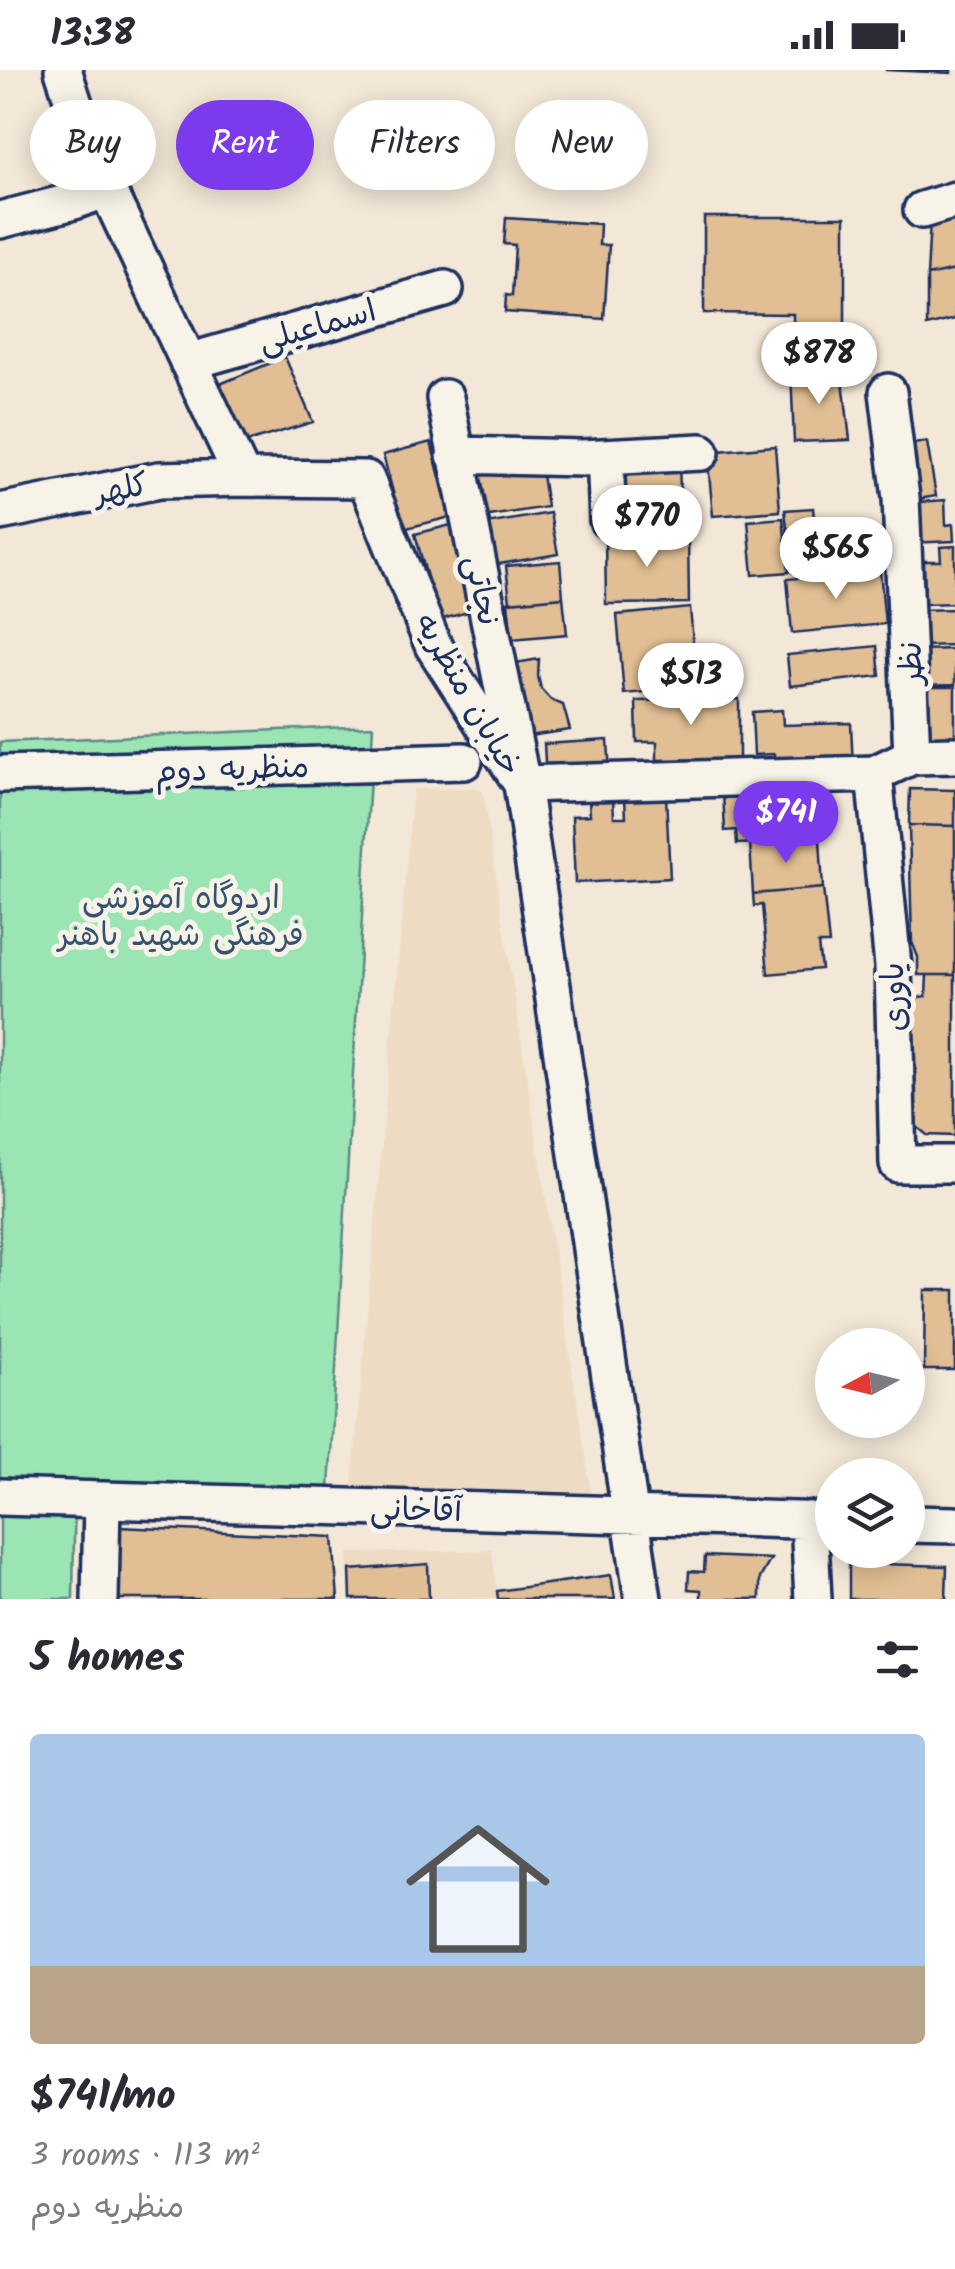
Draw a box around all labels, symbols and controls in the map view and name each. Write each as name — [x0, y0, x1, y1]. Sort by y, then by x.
text: 13:38 — [50, 5, 135, 65]
chip: Buy — [30, 100, 156, 190]
chip: Rent — [176, 100, 314, 190]
chip: Filters — [334, 100, 495, 190]
chip: New — [515, 100, 648, 190]
street label: اسماعیلی — [253, 286, 383, 369]
pin: $878 — [760, 322, 878, 407]
text: $878 — [783, 329, 855, 380]
street label: کلهر — [87, 460, 153, 521]
pin: $770 — [588, 485, 706, 570]
text: $770 — [614, 492, 680, 543]
pin: $565 — [777, 517, 895, 602]
text: $565 — [802, 524, 870, 575]
street label: نجاتی — [448, 551, 513, 630]
street label: خیابان منظریه — [399, 604, 534, 786]
street label: نظر — [887, 641, 938, 688]
pin: $513 — [632, 643, 750, 728]
text: $513 — [660, 650, 722, 701]
street label: منظریه دوم — [154, 742, 310, 799]
pin: $741 — [727, 781, 845, 866]
text: $741 — [755, 788, 817, 839]
park label: اردوگاه آموزشی فرهنگی شهید باهنر — [55, 874, 304, 962]
street label: یاوری — [869, 961, 922, 1032]
north arrow — [815, 1328, 925, 1438]
map controls — [815, 1328, 925, 1568]
button: layers — [815, 1458, 925, 1568]
street label: آقاخانی — [369, 1485, 464, 1538]
text: 5 homes — [30, 1626, 185, 1693]
icon: filters — [870, 1632, 925, 1687]
icon: home — [388, 1799, 568, 1979]
text: $741/mo — [30, 2064, 176, 2131]
text: 3 rooms · 113 m² — [30, 2131, 260, 2182]
text: منظریه دوم — [30, 2183, 184, 2234]

